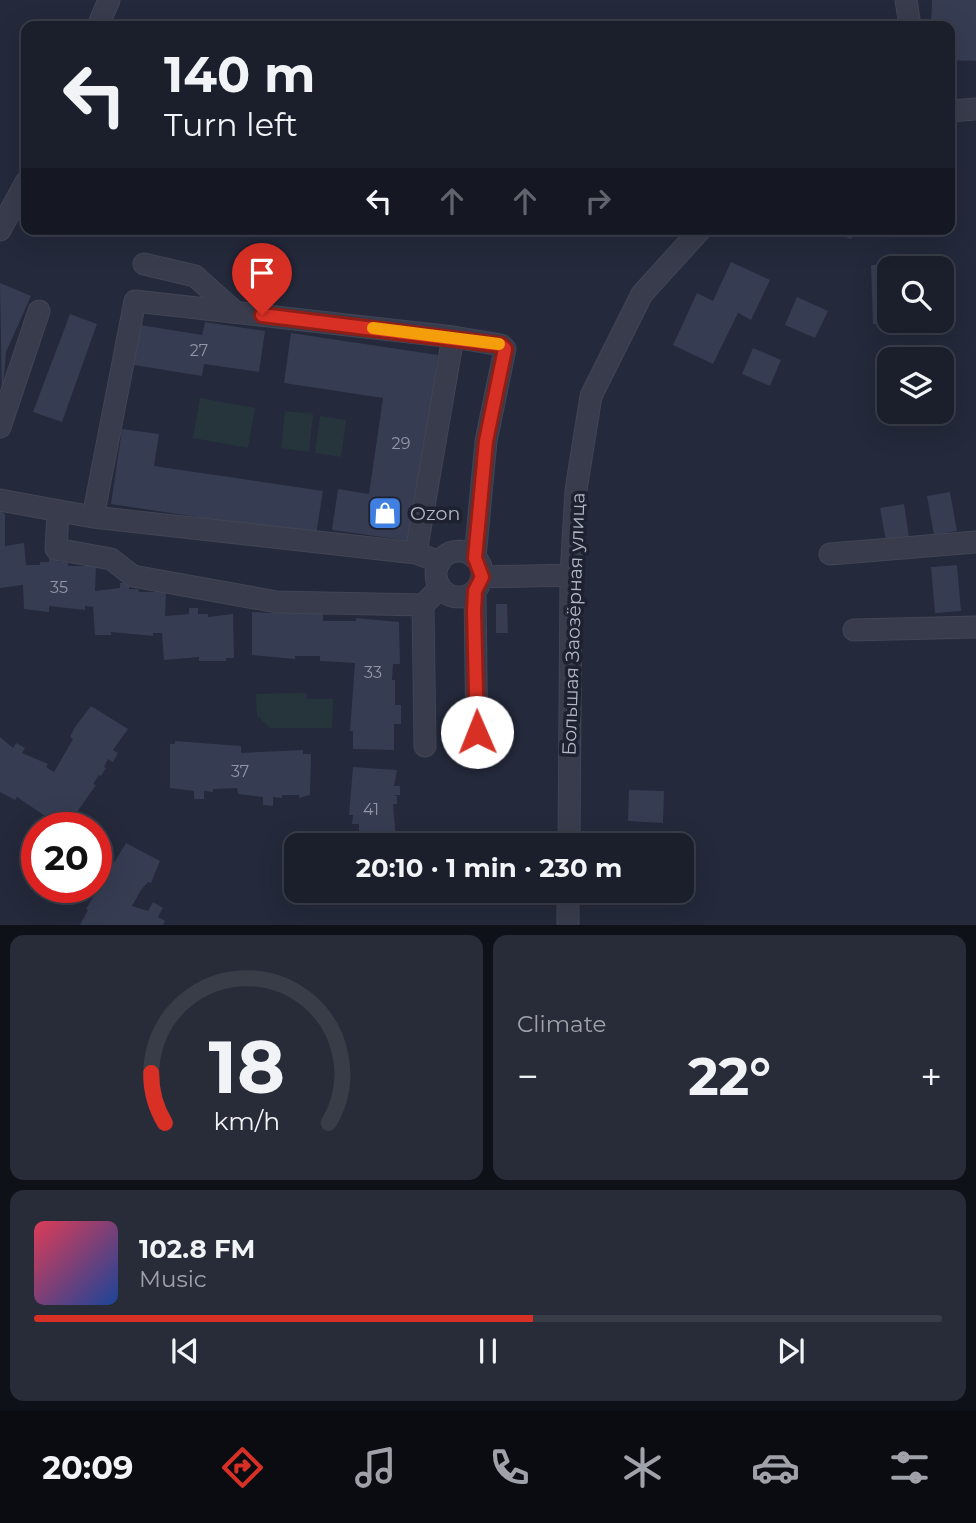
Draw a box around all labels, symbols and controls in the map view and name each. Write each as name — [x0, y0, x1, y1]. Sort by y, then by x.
text: 140 m — [164, 45, 316, 104]
icon: left — [49, 49, 140, 140]
text: Turn left — [164, 105, 298, 144]
icon: left — [360, 182, 398, 220]
icon: ahead — [433, 182, 471, 220]
icon: ahead — [506, 182, 544, 220]
icon: right — [579, 182, 617, 220]
pin — [232, 243, 292, 315]
icon: arrive — [243, 254, 281, 292]
map controls — [877, 256, 954, 424]
button: search — [877, 256, 954, 333]
house number: 27 — [190, 341, 208, 360]
button: layers — [877, 347, 954, 424]
house number: 29 — [392, 434, 410, 453]
street label: Большая Заозёрная улица — [557, 492, 590, 756]
shop icon: Ozon — [366, 494, 404, 532]
place label: Ozon — [410, 502, 460, 525]
house number: 35 — [50, 578, 68, 597]
house number: 33 — [364, 663, 382, 682]
position arrow — [440, 695, 514, 769]
house number: 37 — [231, 762, 249, 781]
house number: 41 — [363, 800, 379, 819]
speed limit sign: 20 — [21, 812, 112, 903]
text: 20:10 · 1 min · 230 m — [356, 852, 622, 884]
text: Climate — [517, 1010, 606, 1038]
text: 18 — [208, 1024, 285, 1112]
text: 22° — [688, 1045, 771, 1108]
text: − — [517, 1053, 539, 1100]
text: + — [920, 1053, 942, 1100]
text: km/h — [213, 1106, 280, 1136]
text: 102.8 FM — [139, 1233, 255, 1265]
text: Music — [139, 1265, 207, 1293]
icon: previous — [166, 1332, 204, 1370]
icon: pause — [469, 1332, 507, 1370]
icon: next — [772, 1332, 810, 1370]
icon: directions — [218, 1443, 267, 1492]
icon: music — [351, 1443, 400, 1492]
icon: phone — [485, 1443, 534, 1492]
icon: climate — [618, 1443, 667, 1492]
icon: car — [751, 1443, 800, 1492]
icon: filters — [885, 1443, 934, 1492]
text: 20:09 — [42, 1448, 133, 1487]

